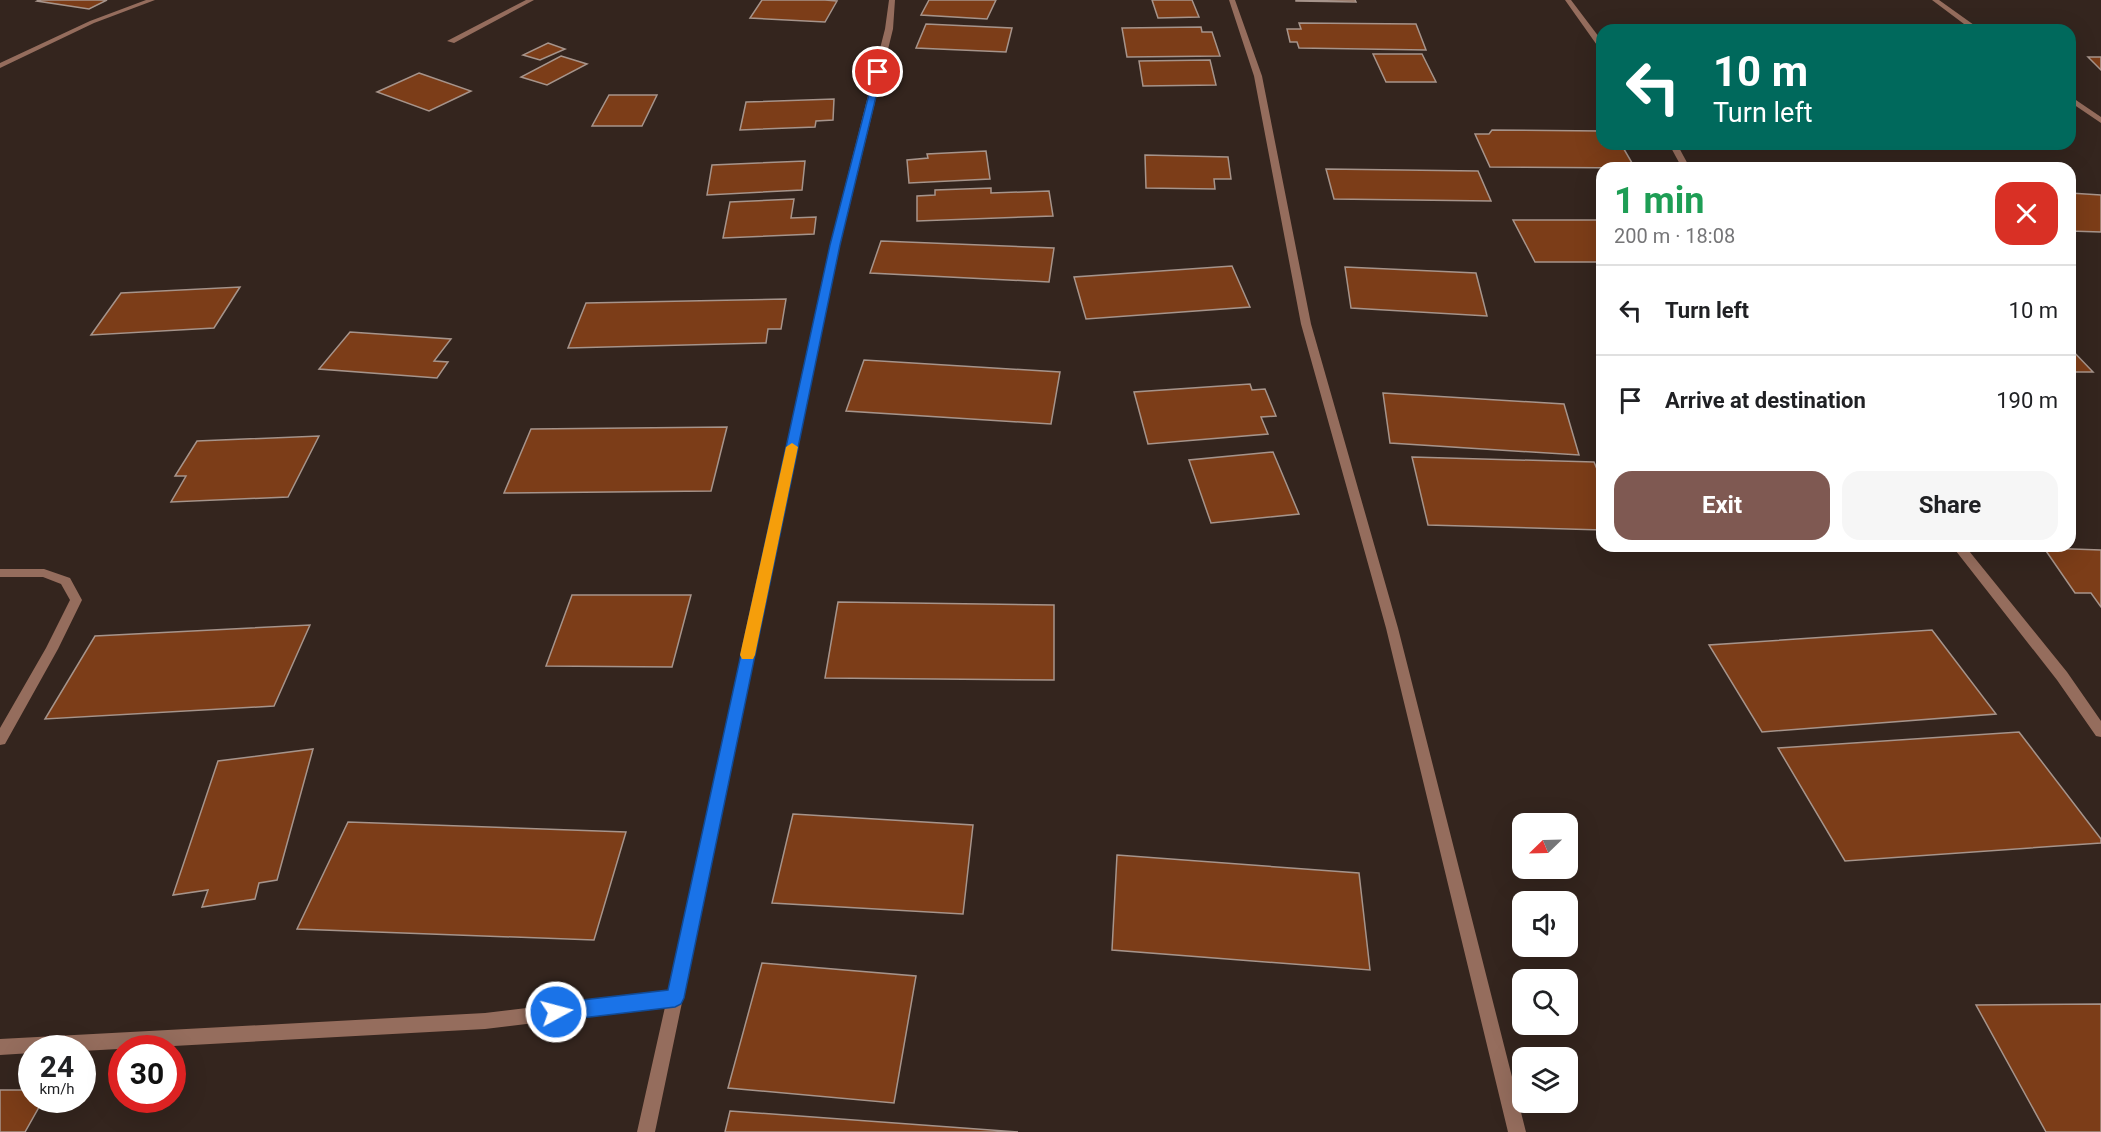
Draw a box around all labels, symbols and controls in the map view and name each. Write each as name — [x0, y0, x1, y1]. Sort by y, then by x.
pin — [852, 46, 903, 97]
text: 10 m — [1713, 47, 1808, 96]
icon: left — [1614, 48, 1692, 126]
icon: arrive — [861, 55, 894, 88]
text: Turn left — [1713, 97, 1813, 129]
text: 1 min — [1614, 180, 1705, 222]
button: close — [1995, 182, 2058, 245]
text: 200 m · 18:08 — [1614, 224, 1735, 248]
icon: left — [1614, 294, 1647, 327]
text: Turn left — [1665, 298, 1749, 323]
text: 10 m — [2009, 298, 2058, 323]
icon: arrive — [1614, 384, 1647, 417]
text: Arrive at destination — [1665, 388, 1866, 413]
text: 190 m — [1996, 388, 2058, 413]
button: Exit — [1614, 471, 1830, 540]
button: Share — [1842, 471, 2058, 540]
north arrow — [1512, 813, 1578, 879]
map controls — [1512, 813, 1578, 1113]
button: sound — [1512, 891, 1578, 957]
button: search — [1512, 969, 1578, 1035]
position arrow — [524, 980, 588, 1044]
speed limit sign: 30 — [108, 1035, 186, 1113]
button: layers — [1512, 1047, 1578, 1113]
text: 24 — [40, 1049, 74, 1084]
text: km/h — [39, 1080, 75, 1098]

